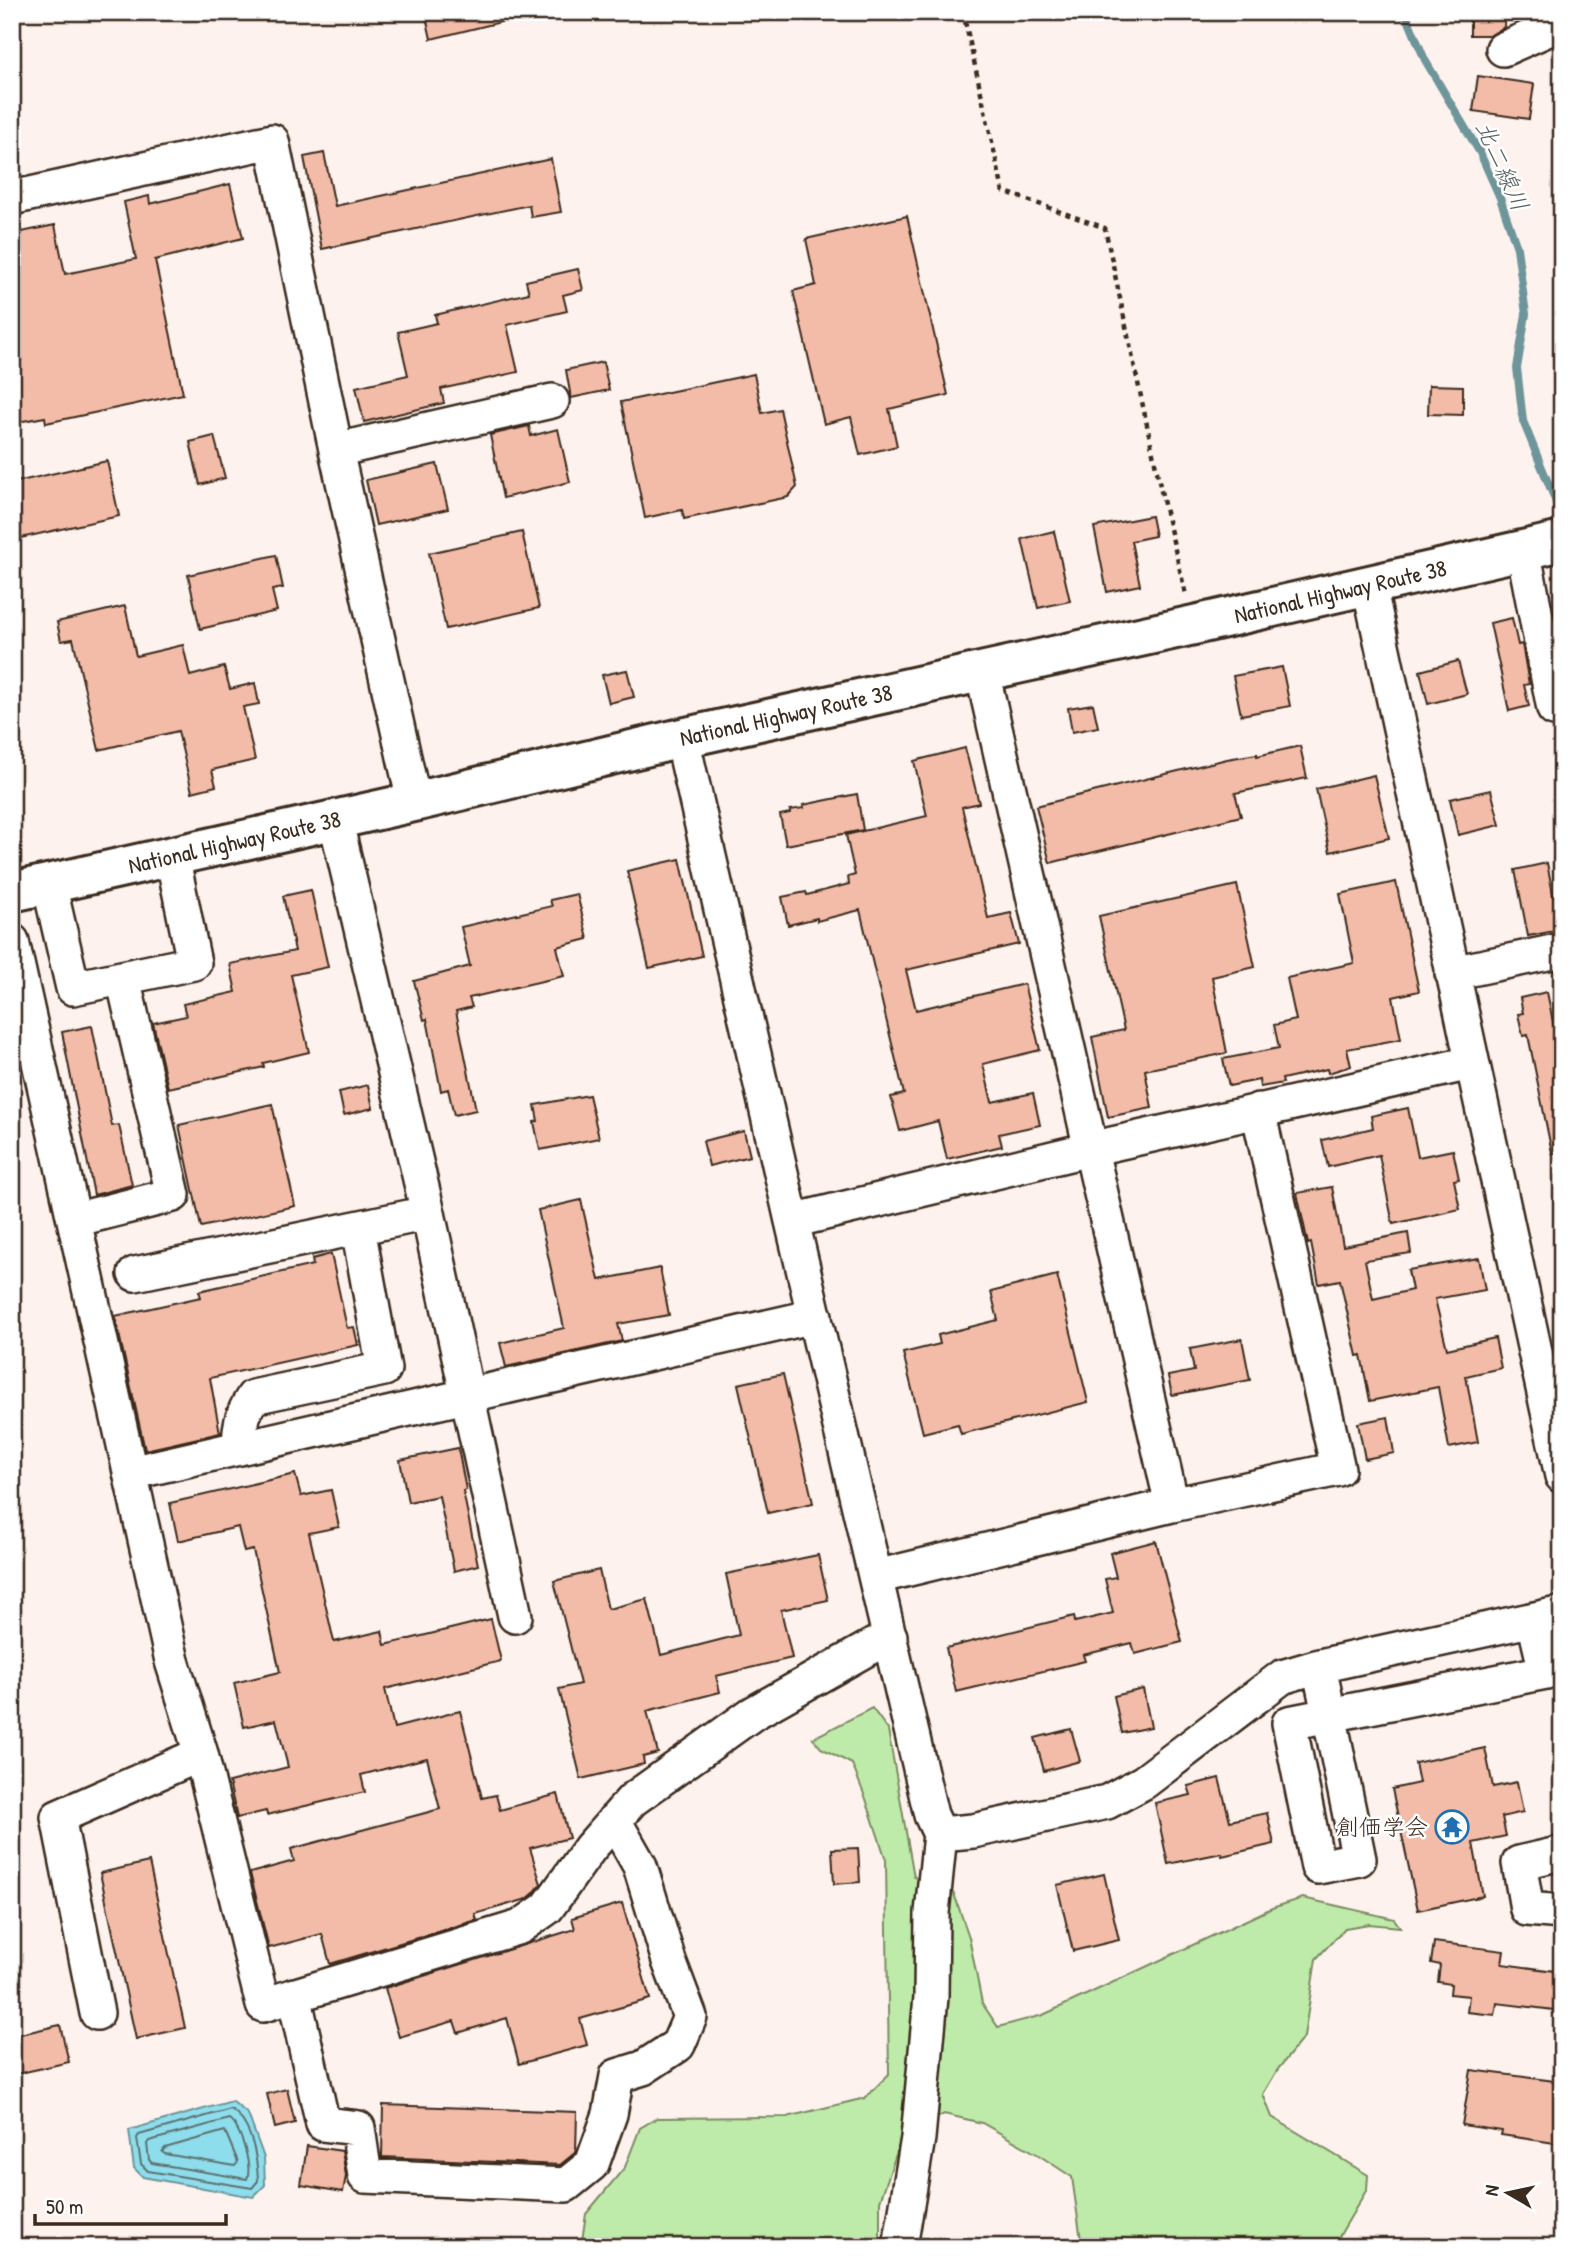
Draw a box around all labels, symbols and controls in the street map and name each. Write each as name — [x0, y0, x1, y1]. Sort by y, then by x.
water label: 北二線川 — [1469, 115, 1537, 216]
street label: National Highway Route 38 — [1231, 552, 1449, 630]
street label: National Highway Route 38 — [677, 676, 895, 753]
street label: National Highway Route 38 — [125, 803, 344, 880]
temple icon: 創価学会 — [1433, 1808, 1471, 1846]
place label: 創価学会 — [1336, 1811, 1428, 1842]
north arrow — [1472, 2158, 1542, 2228]
scale bar — [35, 2182, 226, 2226]
text: N — [1478, 2183, 1505, 2197]
text: 50 m — [46, 2192, 83, 2221]

